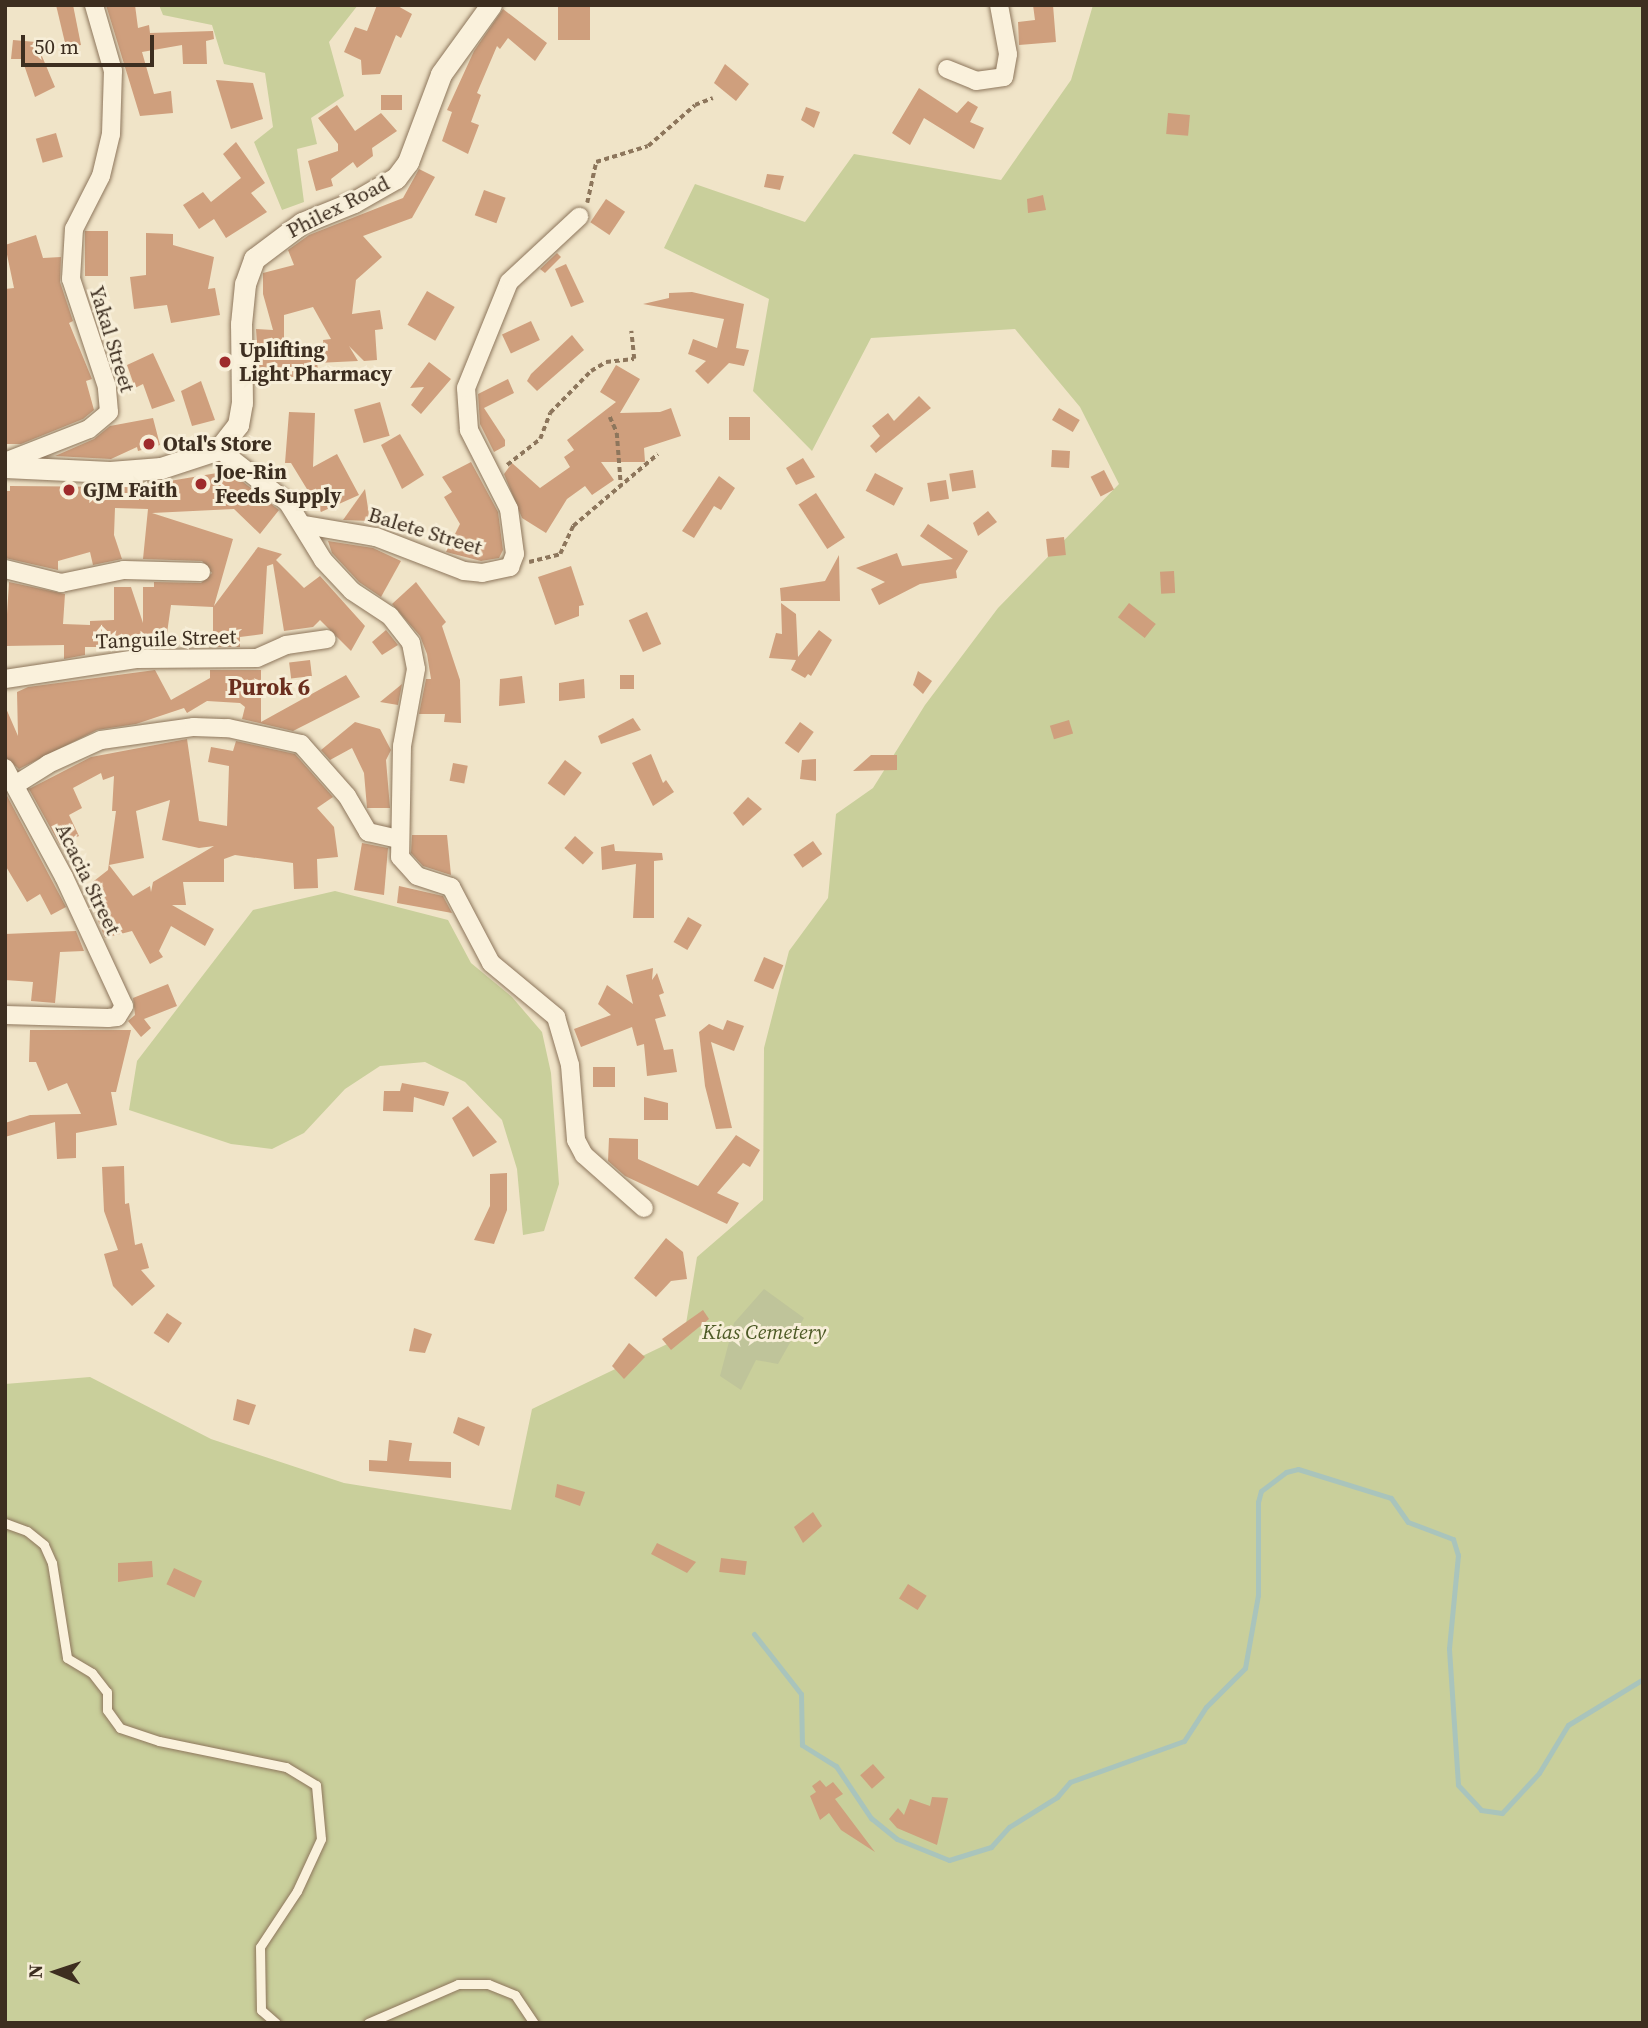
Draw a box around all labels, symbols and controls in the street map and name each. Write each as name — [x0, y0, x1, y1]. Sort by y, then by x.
scale bar — [24, 21, 158, 65]
text: 50 m — [34, 32, 79, 61]
street label: Philex Road — [282, 170, 394, 244]
street label: Yakal Street — [84, 283, 140, 395]
place label: Uplifting Light Pharmacy — [239, 337, 392, 387]
marker: Uplifting Light Pharmacy — [217, 354, 233, 370]
place label: Otal's Store — [163, 431, 272, 457]
marker: Otal's Store — [141, 436, 157, 452]
place label: Joe-Rin Feeds Supply — [215, 459, 341, 509]
marker: Joe-Rin Feeds Supply — [193, 476, 209, 492]
place label: GJM Faith — [83, 477, 178, 503]
marker: GJM Faith — [61, 482, 77, 498]
street label: Balete Street — [365, 502, 485, 560]
street label: Tanguile Street — [95, 624, 237, 654]
district label: Purok 6 — [228, 673, 310, 701]
street label: Acacia Street — [50, 819, 126, 939]
park label: Kias Cemetery — [702, 1319, 826, 1345]
north arrow — [21, 1937, 91, 2007]
text: N — [22, 1964, 48, 1979]

